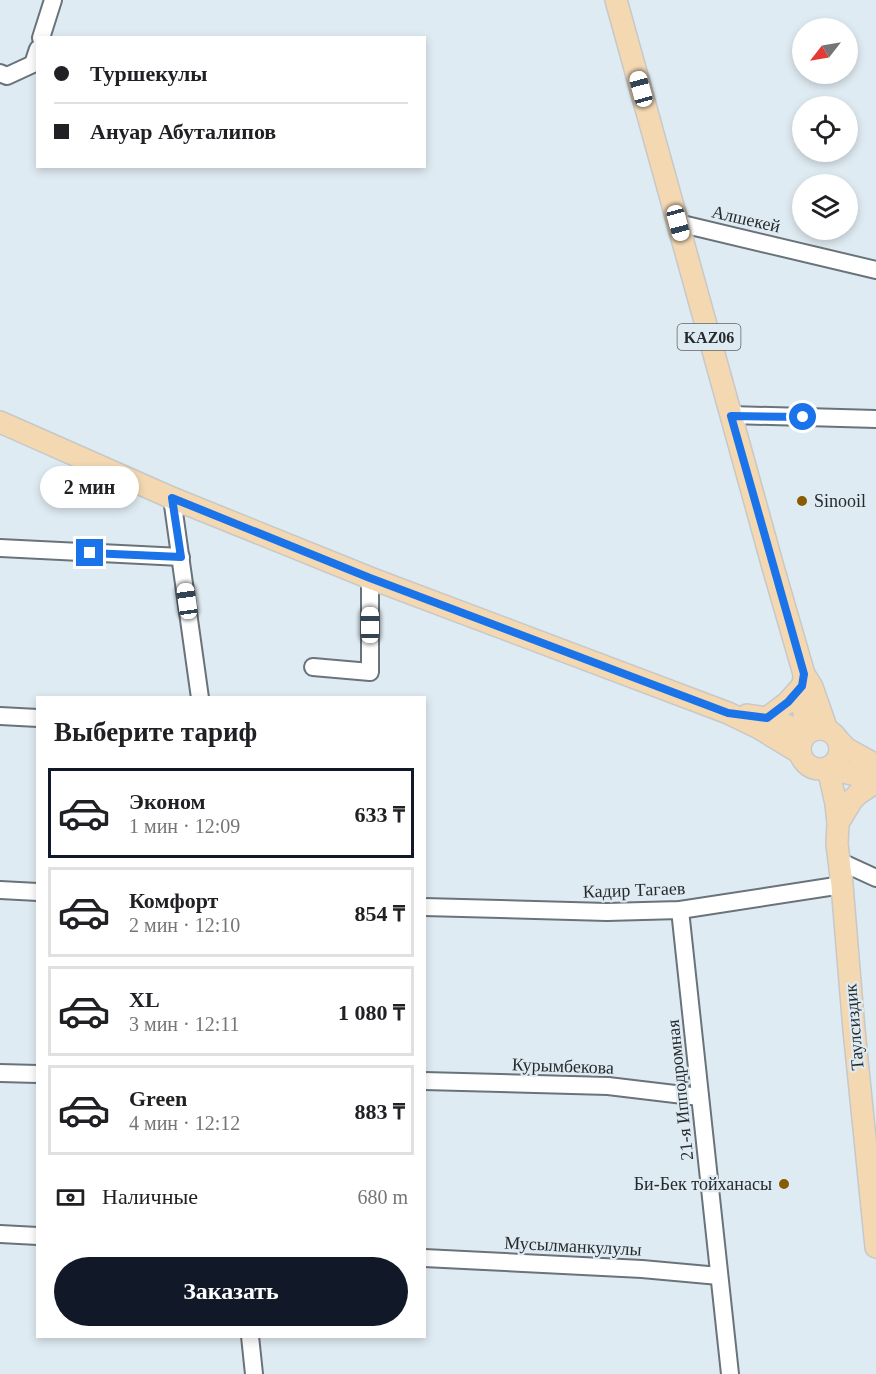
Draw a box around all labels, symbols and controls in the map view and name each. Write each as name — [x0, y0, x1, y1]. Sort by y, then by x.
north arrow — [792, 18, 858, 84]
map controls — [792, 18, 858, 240]
text: Туршекулы — [90, 61, 208, 86]
car — [628, 69, 654, 109]
button: locate — [792, 96, 858, 162]
text: Ануар Абуталипов — [90, 119, 276, 144]
button: layers — [792, 174, 858, 240]
street label: Алшекей — [710, 201, 783, 237]
car — [665, 203, 691, 243]
road number: KAZ06 — [678, 324, 740, 350]
route start — [789, 403, 816, 430]
callout: 2 мин — [40, 466, 140, 508]
text: 2 мин — [64, 476, 115, 498]
place label: Sinooil — [814, 491, 866, 511]
marker: Sinooil — [795, 494, 809, 508]
route end — [76, 539, 103, 566]
car — [176, 582, 198, 620]
car — [361, 607, 379, 643]
text: Выберите тариф — [54, 717, 257, 747]
icon: car — [57, 786, 111, 840]
text: Эконом — [129, 789, 206, 814]
text: 633 ₸ — [354, 802, 405, 827]
text: 1 мин · 12:09 — [129, 815, 240, 837]
street label: Кадир Тагаев — [582, 878, 686, 902]
icon: car — [57, 885, 111, 939]
text: Комфорт — [129, 888, 218, 913]
text: 854 ₸ — [354, 901, 405, 926]
text: 2 мин · 12:10 — [129, 914, 240, 936]
street label: Таулсиздик — [840, 983, 868, 1071]
icon: car — [57, 984, 111, 1038]
text: XL — [129, 987, 160, 1012]
text: 1 080 ₸ — [338, 1000, 405, 1025]
text: 3 мин · 12:11 — [129, 1013, 240, 1035]
street label: 21-я Ипподромная — [663, 1019, 697, 1161]
street label: Курымбекова — [512, 1054, 614, 1078]
icon: car — [57, 1083, 111, 1137]
text: Green — [129, 1086, 187, 1111]
text: 883 ₸ — [354, 1099, 405, 1124]
text: 4 мин · 12:12 — [129, 1112, 240, 1134]
place label: Би-Бек тойханасы — [634, 1174, 772, 1194]
marker: Би-Бек тойханасы — [777, 1177, 791, 1191]
icon: cash — [54, 1181, 87, 1214]
text: Наличные — [102, 1184, 198, 1209]
text: 680 m — [357, 1186, 408, 1208]
street label: Мусылманкулулы — [504, 1232, 642, 1260]
button: Заказать — [54, 1257, 408, 1326]

